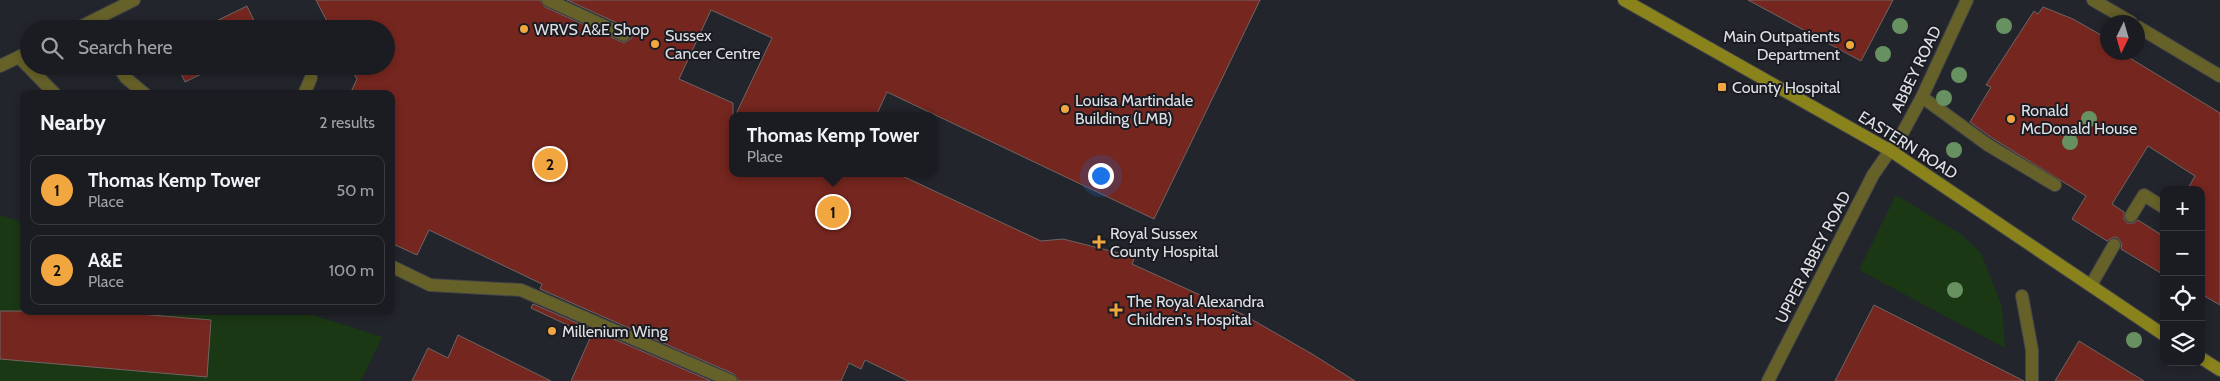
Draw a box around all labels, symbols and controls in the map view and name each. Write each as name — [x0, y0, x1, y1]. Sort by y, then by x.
north arrow — [2100, 15, 2145, 60]
search box — [20, 20, 395, 75]
place label: WRVS A&E Shop — [534, 20, 649, 39]
marker: WRVS A&E Shop — [518, 23, 530, 35]
street label: ABBEY ROAD — [1887, 23, 1945, 115]
place label: Sussex Cancer Centre — [665, 26, 761, 63]
place label: Main Outpatients Department — [1723, 27, 1841, 64]
icon: search — [38, 34, 66, 62]
text: Search here — [78, 36, 172, 59]
marker: Sussex Cancer Centre — [649, 38, 661, 50]
marker: Main Outpatients Department — [1844, 39, 1856, 51]
place label: County Hospital — [1732, 78, 1841, 97]
marker: County Hospital — [1716, 81, 1728, 93]
place label: Louisa Martindale Building (LMB) — [1075, 91, 1193, 128]
place label: Ronald McDonald House — [2021, 101, 2137, 138]
marker: Louisa Martindale Building (LMB) — [1059, 103, 1071, 115]
street label: EASTERN ROAD — [1855, 107, 1961, 183]
text: Nearby — [40, 110, 106, 135]
popup — [729, 112, 937, 177]
text: 2 results — [319, 113, 375, 132]
marker: Ronald McDonald House — [2005, 113, 2017, 125]
text: Thomas Kemp Tower — [747, 124, 919, 147]
pin: 2 — [534, 145, 566, 183]
text: Place — [747, 147, 783, 166]
your location — [1088, 163, 1114, 189]
text: Thomas Kemp Tower — [88, 169, 260, 192]
text: 1 — [54, 181, 60, 200]
text: 50 m — [337, 181, 374, 200]
map controls — [2160, 186, 2205, 366]
button: + — [2160, 186, 2205, 231]
street label: UPPER ABBEY ROAD — [1771, 188, 1855, 326]
text: Place — [88, 192, 124, 211]
pin: 1 — [817, 193, 849, 231]
place label: Royal Sussex County Hospital — [1110, 224, 1219, 261]
button: − — [2160, 231, 2205, 276]
marker: Royal Sussex County Hospital — [1092, 235, 1106, 249]
text: A&E — [88, 249, 123, 272]
text: 2 — [53, 261, 61, 280]
text: 100 m — [329, 261, 374, 280]
text: Place — [88, 272, 124, 291]
button: locate — [2160, 276, 2205, 321]
place label: The Royal Alexandra Children's Hospital — [1127, 292, 1264, 329]
marker: The Royal Alexandra Children's Hospital — [1109, 303, 1123, 317]
button: layers — [2160, 321, 2205, 366]
place label: Millenium Wing — [562, 322, 669, 341]
marker: Millenium Wing — [546, 325, 558, 337]

